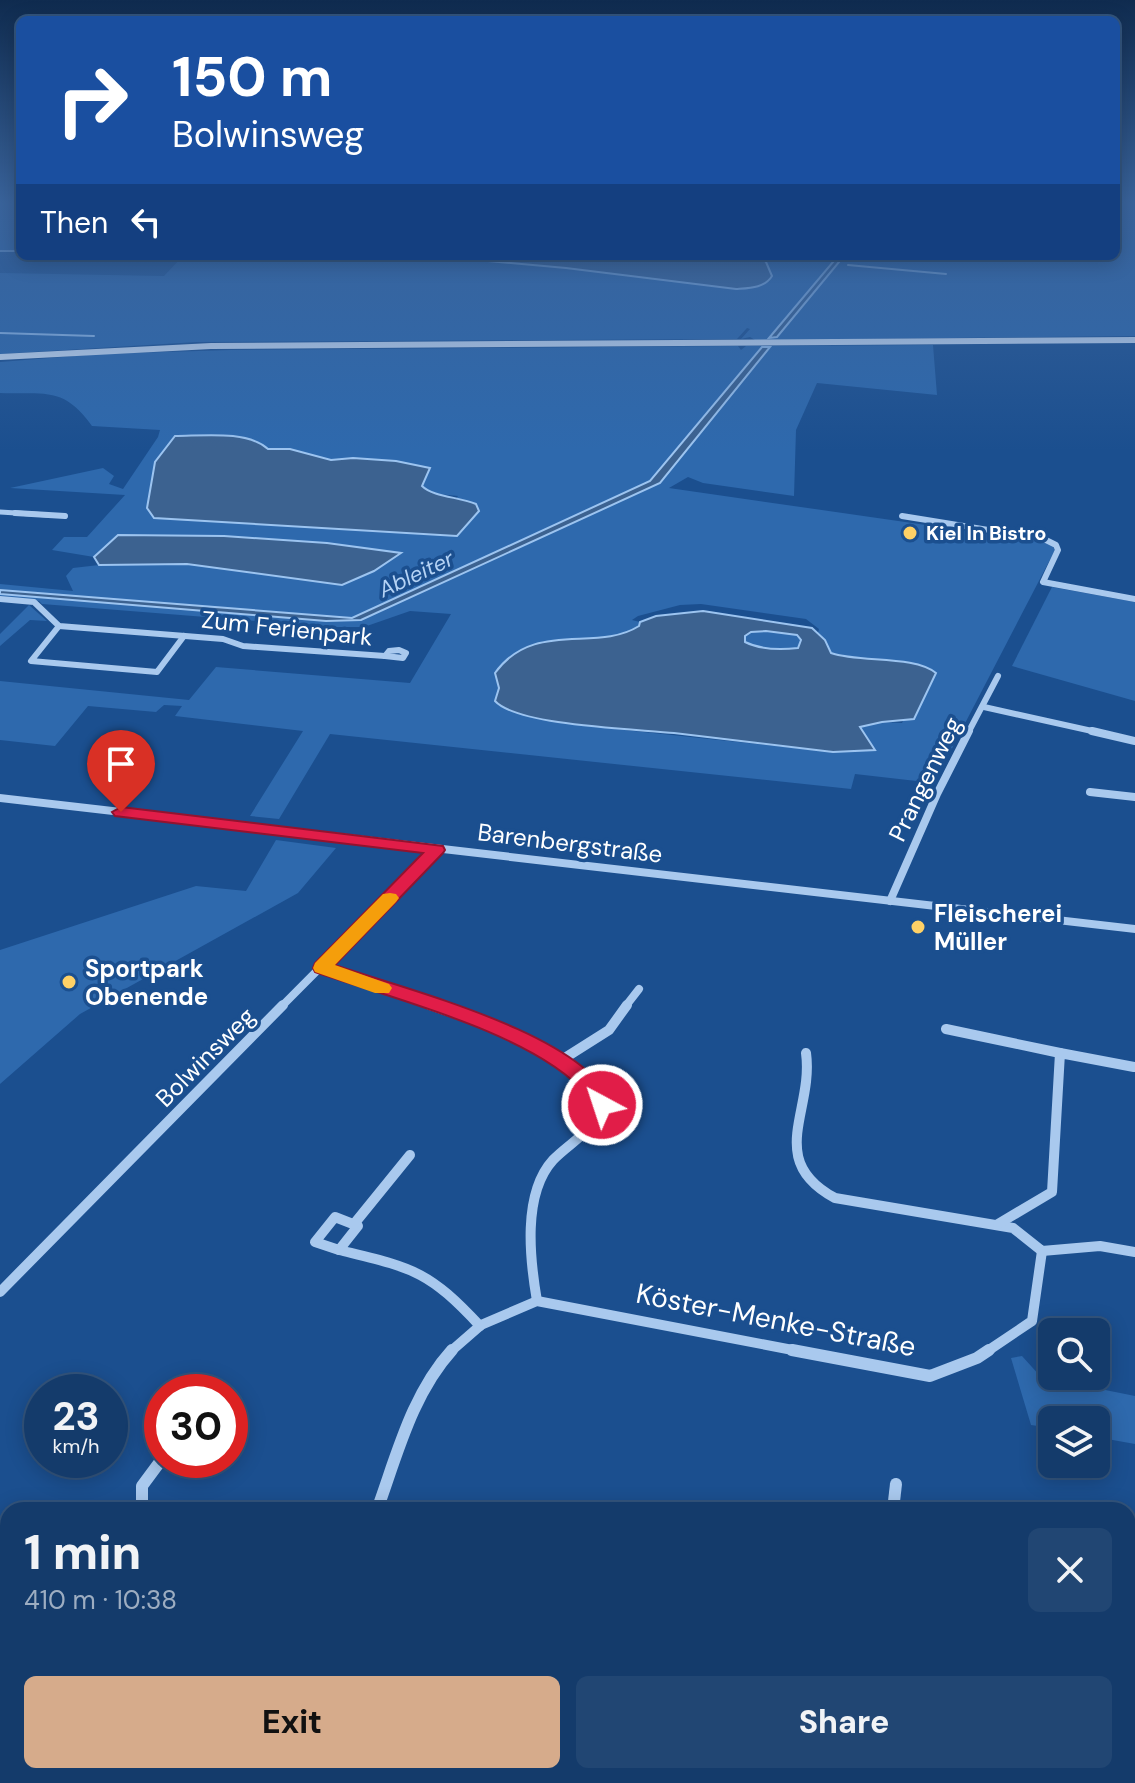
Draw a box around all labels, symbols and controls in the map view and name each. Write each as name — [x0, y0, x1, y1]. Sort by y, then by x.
text: 150 m — [172, 40, 333, 113]
icon: right — [40, 48, 144, 152]
text: Bolwinsweg — [172, 111, 364, 158]
icon: left — [124, 200, 168, 244]
text: Then — [40, 203, 108, 242]
place label: Kiel In Bistro — [926, 520, 1047, 546]
marker: Kiel In Bistro — [901, 524, 919, 542]
water label: Ableiter — [373, 544, 459, 604]
street label: Zum Ferienpark — [200, 604, 374, 652]
street label: Prangenweg — [882, 712, 968, 846]
pin — [87, 730, 155, 812]
icon: arrive — [99, 742, 143, 786]
street label: Barenbergstraße — [476, 816, 664, 870]
place label: Fleischerei Müller — [934, 898, 1062, 957]
marker: Fleischerei Müller — [909, 918, 927, 936]
place label: Sportpark Obenende — [85, 953, 208, 1012]
marker: Sportpark Obenende — [60, 973, 78, 991]
street label: Bolwinsweg — [149, 1001, 261, 1113]
position arrow — [560, 1063, 644, 1147]
street label: Köster-Menke-Straße — [633, 1275, 919, 1365]
map controls — [1038, 1318, 1110, 1478]
button: search — [1038, 1318, 1110, 1390]
speed limit sign: 30 — [144, 1374, 248, 1478]
text: 23 — [52, 1390, 100, 1442]
button: layers — [1038, 1406, 1110, 1478]
text: km/h — [52, 1433, 100, 1459]
text: 1 min — [24, 1521, 141, 1584]
button: close — [1028, 1528, 1112, 1612]
text: 410 m · 10:38 — [24, 1583, 177, 1617]
button: Exit — [24, 1676, 560, 1768]
button: Share — [576, 1676, 1112, 1768]

